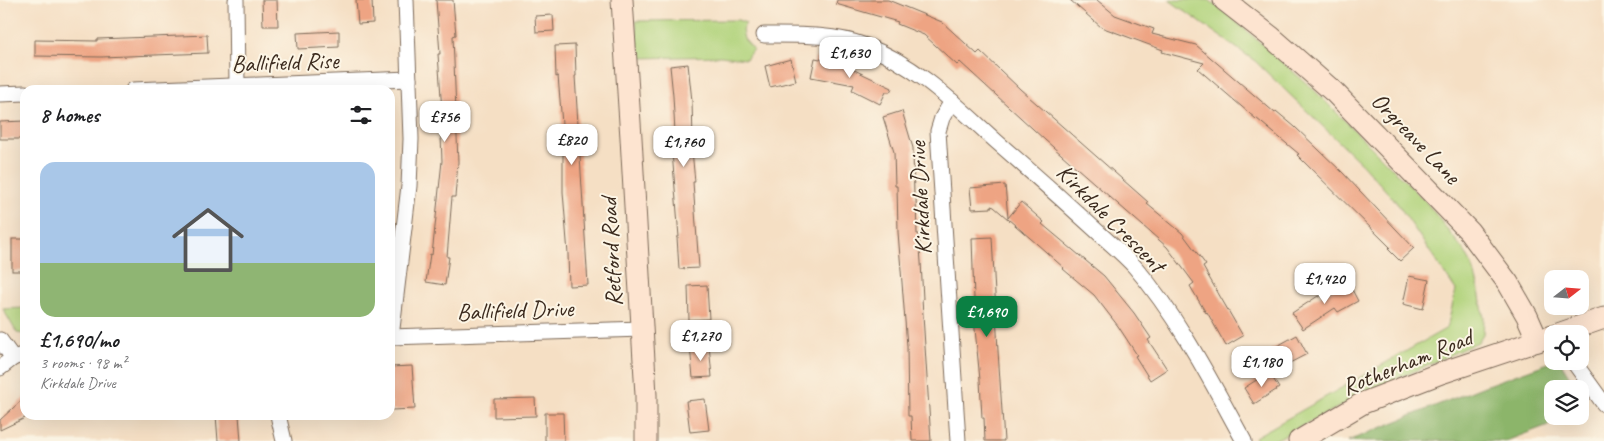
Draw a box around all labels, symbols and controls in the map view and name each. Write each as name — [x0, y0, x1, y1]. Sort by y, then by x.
pin: £1,630 — [809, 36, 891, 79]
text: £1,630 — [830, 43, 870, 63]
street label: Ballifield Rise — [231, 45, 341, 79]
street label: Orgreave Lane — [1365, 86, 1469, 192]
pin: £756 — [415, 100, 475, 143]
icon: filters — [347, 101, 375, 129]
text: 8 homes — [40, 102, 99, 128]
text: £756 — [431, 107, 459, 127]
pin: £820 — [542, 124, 602, 166]
pin: £1,760 — [643, 126, 725, 168]
text: £820 — [558, 130, 586, 150]
text: £1,760 — [664, 132, 704, 152]
street label: Kirkdale Drive — [902, 138, 938, 255]
street label: Kirkdale Crescent — [1050, 157, 1174, 281]
street label: Retford Road — [593, 193, 629, 307]
icon: home — [163, 195, 253, 285]
pin: £1,420 — [1284, 262, 1366, 305]
text: £1,420 — [1305, 269, 1345, 289]
north arrow — [1544, 270, 1589, 315]
map controls — [1544, 270, 1589, 425]
street label: Ballifield Drive — [456, 293, 576, 327]
pin: £1,690 — [946, 296, 1028, 338]
text: £1,690 — [967, 302, 1007, 322]
pin: £1,270 — [660, 320, 742, 362]
street label: Rotherham Road — [1337, 321, 1480, 402]
button: locate — [1544, 325, 1589, 370]
text: £1,270 — [681, 326, 721, 346]
text: £1,690/mo — [40, 327, 119, 353]
pin: £1,180 — [1221, 346, 1303, 388]
text: £1,180 — [1242, 352, 1282, 372]
text: 3 rooms · 98 m² — [40, 353, 126, 373]
text: Kirkdale Drive — [40, 373, 116, 393]
button: layers — [1544, 380, 1589, 425]

